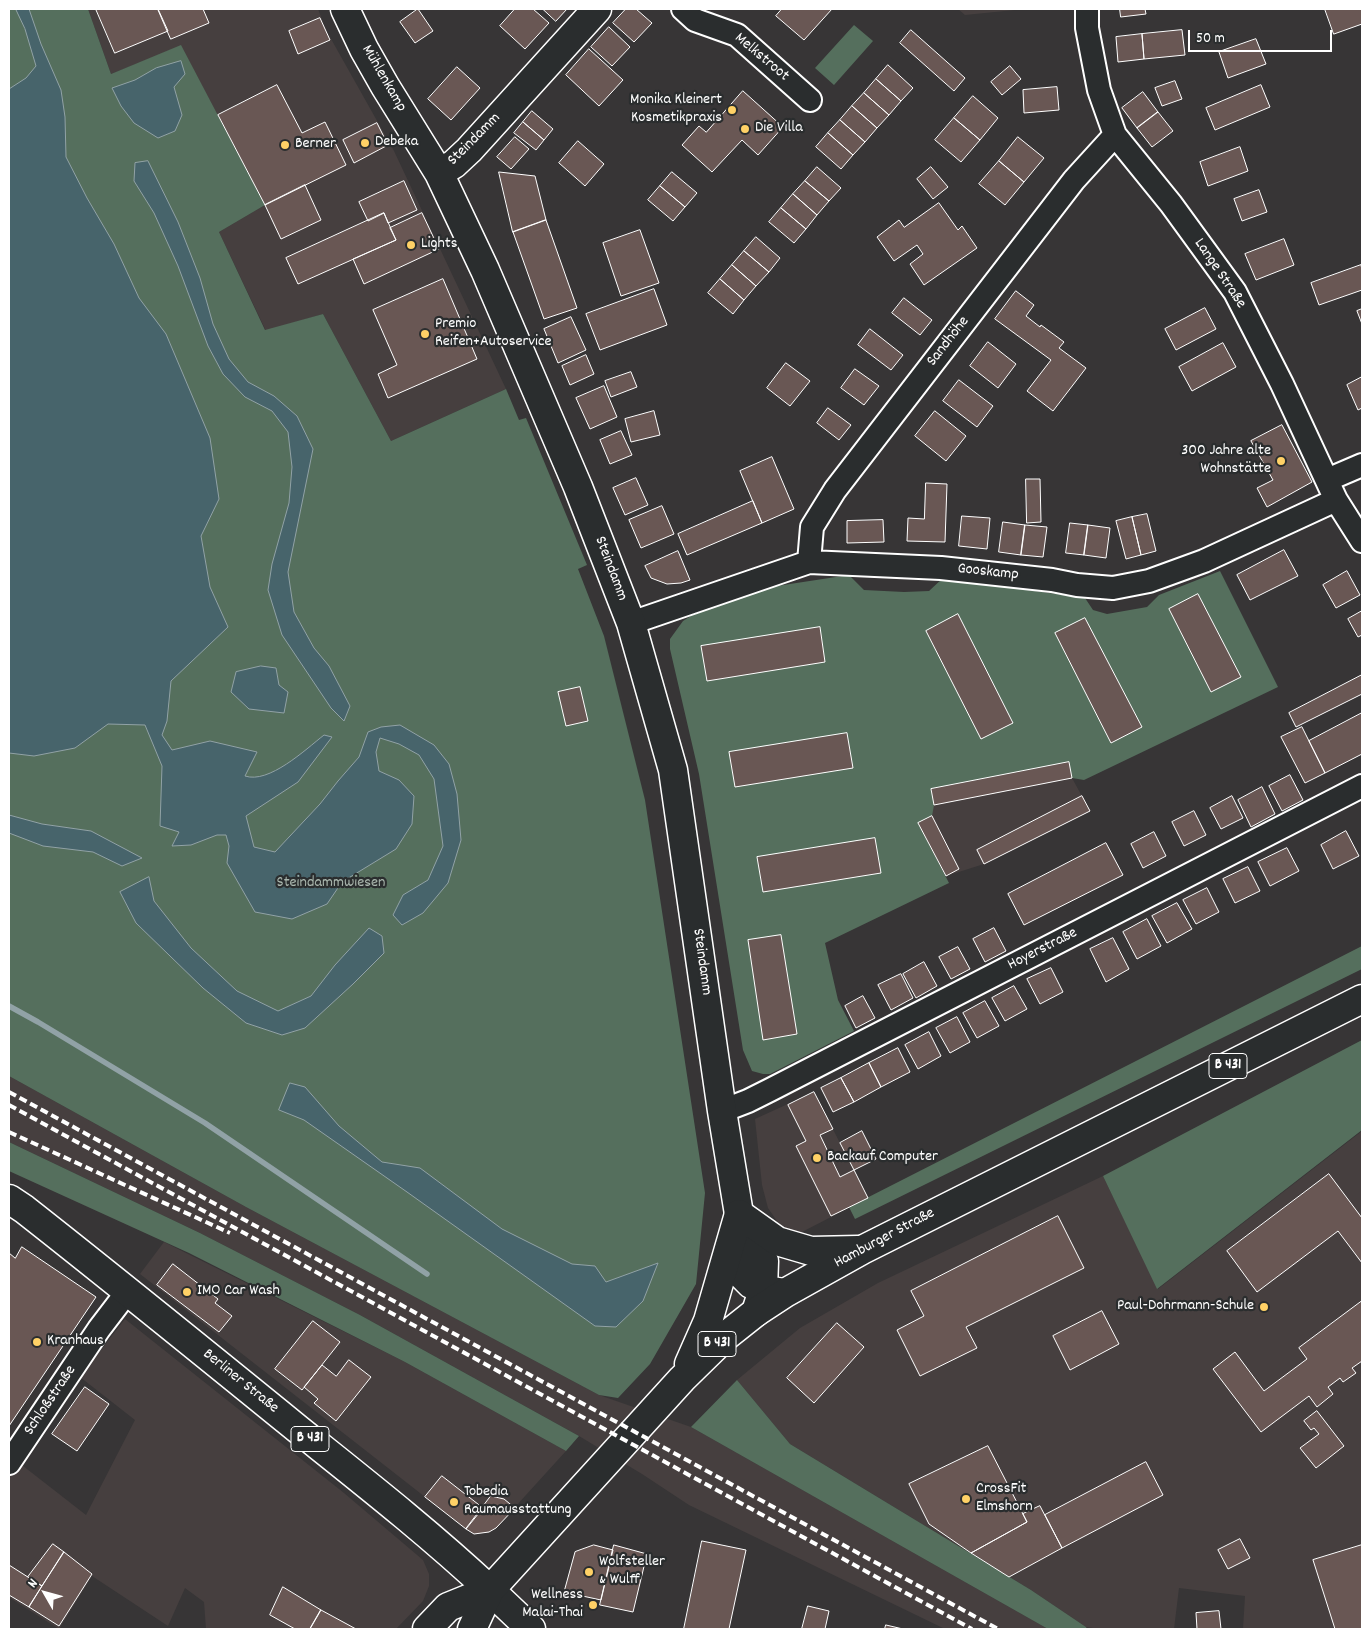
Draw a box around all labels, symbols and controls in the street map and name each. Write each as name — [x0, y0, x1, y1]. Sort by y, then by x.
scale bar — [1191, 20, 1335, 52]
text: 50 m — [1196, 28, 1225, 50]
street label: Melkstroot — [730, 30, 792, 86]
street label: Mühlenkamp — [356, 42, 410, 116]
place label: Monika Kleinert Kosmetikpraxis — [630, 91, 722, 129]
marker: Monika Kleinert Kosmetikpraxis — [726, 104, 738, 116]
street label: Steindamm — [444, 109, 506, 171]
place label: Die Villa — [755, 119, 803, 139]
marker: Die Villa — [739, 123, 751, 135]
place label: Debeka — [375, 133, 418, 153]
place label: Berner — [295, 135, 336, 155]
marker: Debeka — [359, 137, 371, 149]
marker: Berner — [279, 139, 291, 151]
place label: Lights — [421, 235, 457, 255]
street label: Lange Straße — [1189, 235, 1249, 313]
marker: Lights — [405, 239, 417, 251]
street label: Sandhöhe — [923, 313, 975, 371]
place label: Premio Reifen+Autoservice — [435, 315, 551, 353]
marker: Premio Reifen+Autoservice — [419, 328, 431, 340]
place label: 300 Jahre alte Wohnstätte — [1181, 442, 1271, 480]
marker: 300 Jahre alte Wohnstätte — [1275, 455, 1287, 467]
street label: Steindamm — [589, 534, 631, 604]
street label: Gooskamp — [956, 560, 1020, 586]
park label: Steindammwiesen — [277, 874, 385, 894]
street label: Hoyerstraße — [1005, 924, 1081, 976]
street label: Steindamm — [687, 927, 715, 997]
road number: B 431 — [1209, 1054, 1247, 1078]
place label: Backauf Computer — [827, 1148, 938, 1168]
marker: Backauf Computer — [811, 1152, 823, 1164]
street label: Hamburger Straße — [831, 1204, 939, 1274]
place label: IMO Car Wash — [197, 1282, 280, 1302]
marker: IMO Car Wash — [181, 1286, 193, 1298]
place label: Paul-Dohrmann-Schule — [1117, 1297, 1254, 1317]
marker: Paul-Dohrmann-Schule — [1258, 1301, 1270, 1313]
place label: Kranhaus — [47, 1332, 104, 1352]
road number: B 431 — [698, 1332, 736, 1356]
marker: Kranhaus — [31, 1336, 43, 1348]
street label: Berliner Straße — [198, 1345, 282, 1419]
street label: Schloßstraße — [21, 1362, 81, 1440]
road number: B 431 — [291, 1426, 329, 1452]
place label: CrossFit Elmshorn — [976, 1480, 1033, 1518]
place label: Tobedia Raumausstattung — [464, 1483, 572, 1521]
marker: CrossFit Elmshorn — [960, 1493, 972, 1505]
marker: Tobedia Raumausstattung — [448, 1496, 460, 1508]
place label: Wolfsteller & Wulff — [599, 1553, 665, 1591]
marker: Wolfsteller & Wulff — [583, 1566, 595, 1578]
north arrow — [20, 1568, 70, 1618]
text: N — [23, 1575, 43, 1593]
place label: Wellness Malai-Thai — [522, 1586, 583, 1624]
marker: Wellness Malai-Thai — [587, 1599, 599, 1611]

